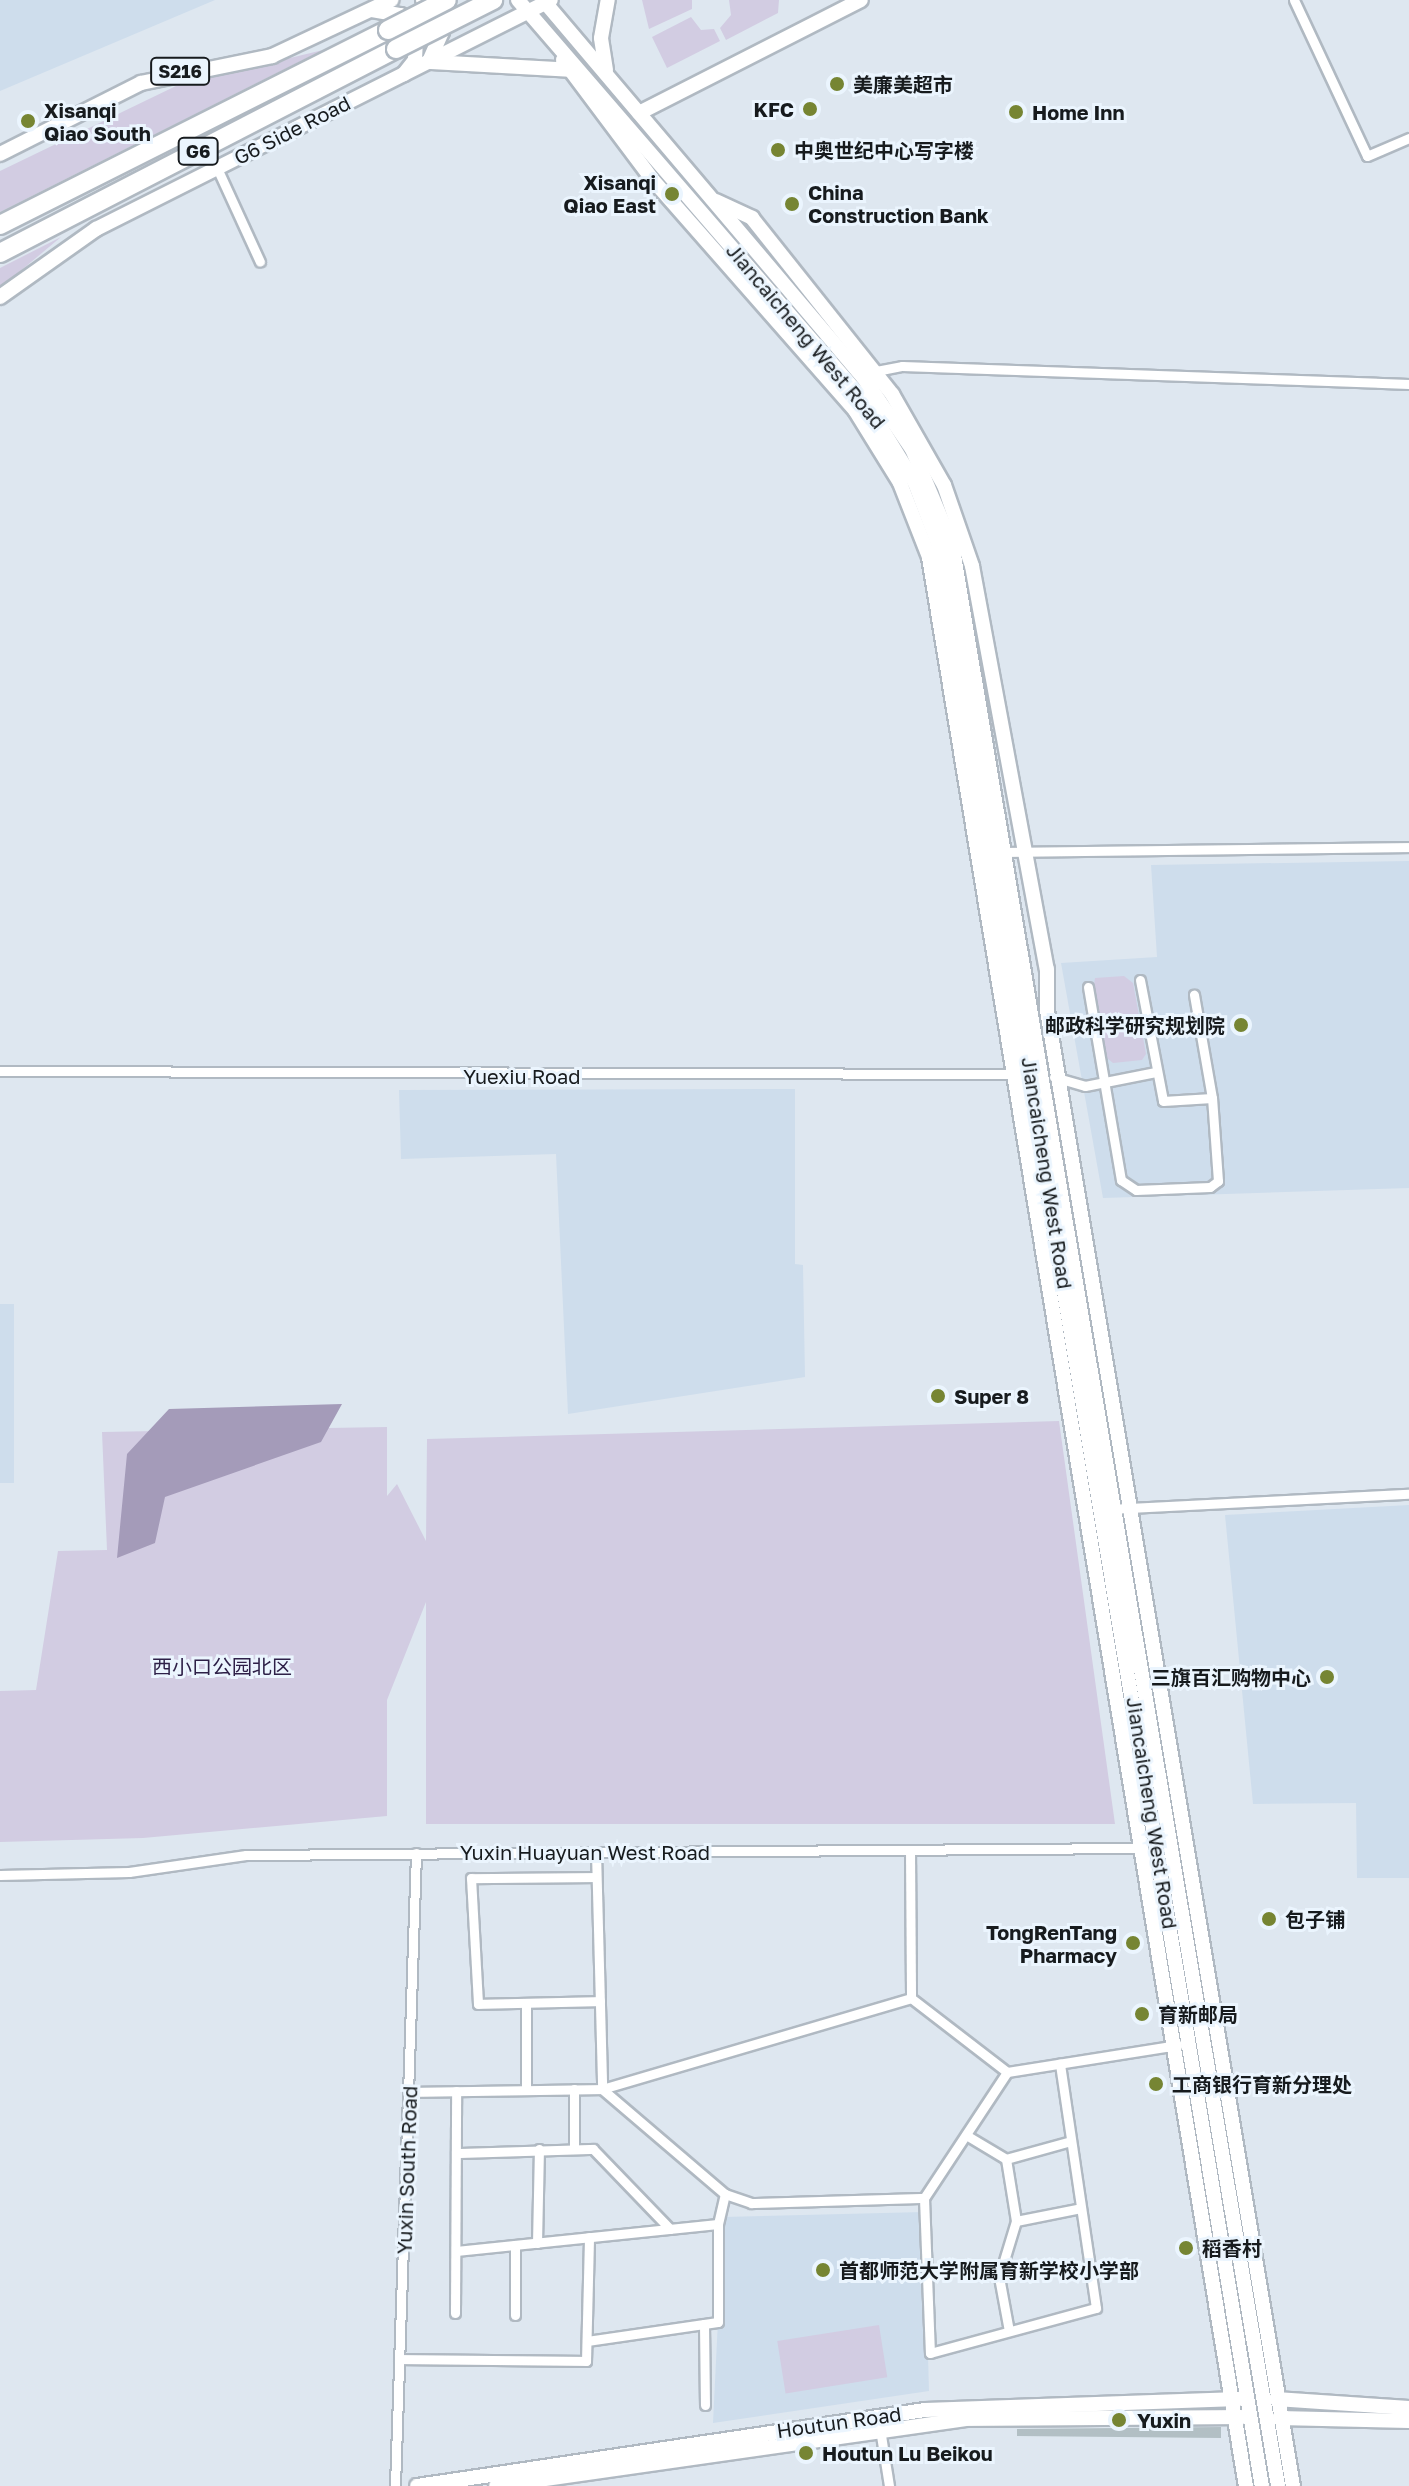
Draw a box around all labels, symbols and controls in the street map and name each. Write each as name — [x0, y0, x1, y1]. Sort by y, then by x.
road number: S216 — [150, 57, 210, 85]
place label: 美廉美超市 — [853, 72, 953, 96]
marker: 美廉美超市 — [828, 75, 846, 93]
street label: G6 Side Road — [230, 90, 354, 170]
place label: KFC — [753, 97, 794, 121]
place label: Xisanqi Qiao South — [44, 98, 151, 145]
marker: KFC — [801, 100, 819, 118]
place label: Home Inn — [1032, 100, 1124, 124]
marker: Home Inn — [1007, 103, 1025, 121]
marker: Xisanqi Qiao South — [19, 112, 37, 130]
road number: G6 — [176, 137, 220, 165]
place label: 中奥世纪中心写字楼 — [794, 138, 974, 162]
marker: 中奥世纪中心写字楼 — [769, 141, 787, 159]
place label: Xisanqi Qiao East — [563, 170, 656, 217]
place label: China Construction Bank — [808, 180, 989, 227]
marker: Xisanqi Qiao East — [663, 185, 681, 203]
marker: China Construction Bank — [783, 195, 801, 213]
street label: Jiancaicheng West Road — [721, 238, 891, 434]
place label: 邮政科学研究规划院 — [1045, 1013, 1225, 1037]
marker: 邮政科学研究规划院 — [1232, 1016, 1250, 1034]
street label: Jiancaicheng West Road — [1017, 1055, 1077, 1291]
street label: Yuexiu Road — [463, 1064, 581, 1088]
place label: Super 8 — [954, 1384, 1029, 1408]
marker: Super 8 — [929, 1387, 947, 1405]
park label: 西小口公园北区 — [152, 1654, 292, 1678]
place label: 三旗百汇购物中心 — [1151, 1665, 1311, 1689]
marker: 三旗百汇购物中心 — [1318, 1668, 1336, 1686]
street label: Jiancaicheng West Road — [1122, 1695, 1182, 1931]
street label: Yuxin Huayuan West Road — [460, 1840, 710, 1864]
place label: 包子铺 — [1285, 1907, 1345, 1931]
marker: 包子铺 — [1260, 1910, 1278, 1928]
place label: TongRenTang Pharmacy — [986, 1920, 1117, 1967]
marker: TongRenTang Pharmacy — [1124, 1934, 1142, 1952]
place label: 育新邮局 — [1158, 2002, 1238, 2026]
marker: 育新邮局 — [1133, 2005, 1151, 2023]
place label: 工商银行育新分理处 — [1172, 2072, 1352, 2096]
marker: 工商银行育新分理处 — [1147, 2075, 1165, 2093]
street label: Yuxin South Road — [392, 2085, 422, 2255]
place label: 稻香村 — [1202, 2236, 1262, 2260]
marker: 稻香村 — [1177, 2239, 1195, 2257]
place label: 首都师范大学附属育新学校小学部 — [839, 2258, 1139, 2282]
marker: 首都师范大学附属育新学校小学部 — [814, 2261, 832, 2279]
street label: Houtun Road — [775, 2401, 903, 2443]
place label: Yuxin — [1137, 2408, 1191, 2432]
marker: Yuxin — [1108, 2409, 1130, 2431]
place label: Houtun Lu Beikou — [822, 2441, 993, 2465]
marker: Houtun Lu Beikou — [797, 2444, 815, 2462]

